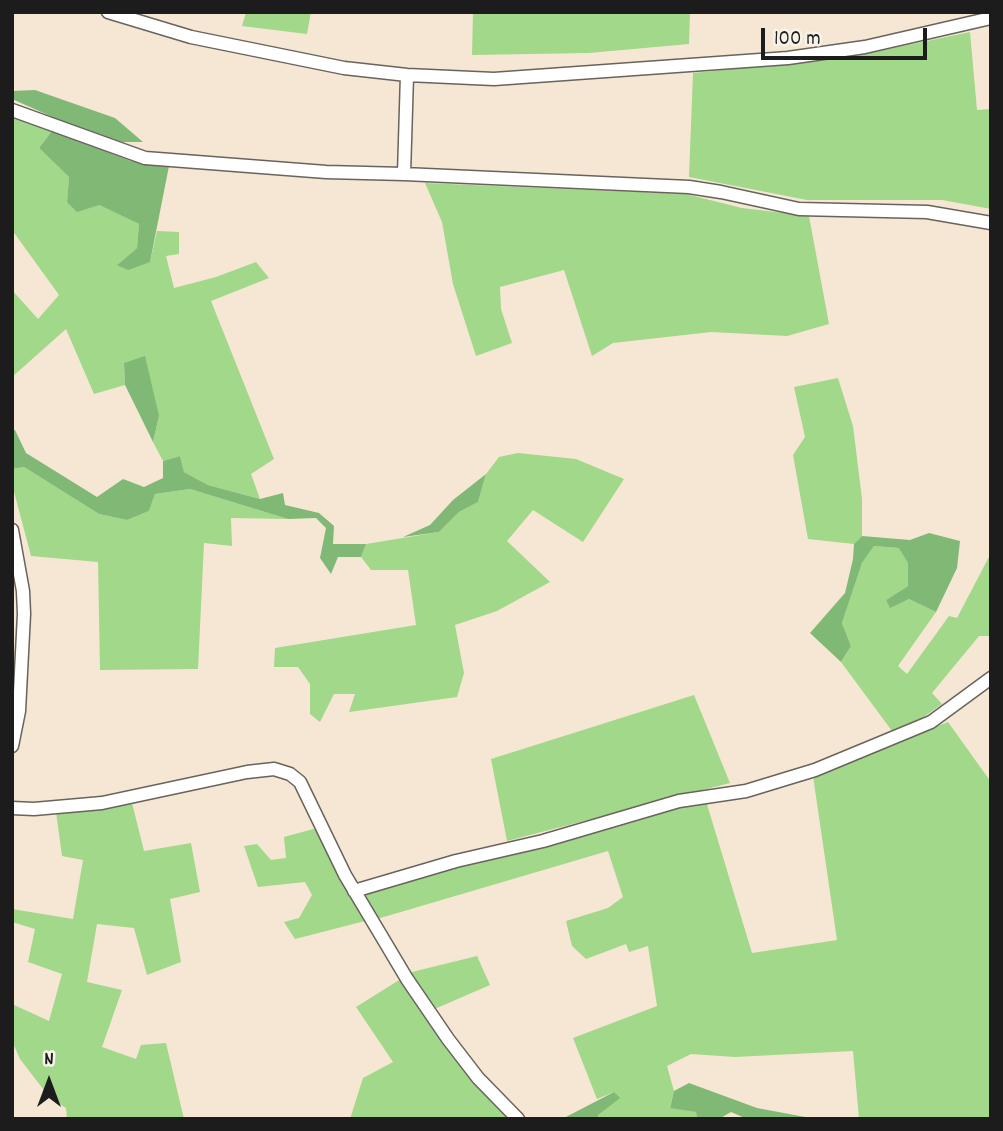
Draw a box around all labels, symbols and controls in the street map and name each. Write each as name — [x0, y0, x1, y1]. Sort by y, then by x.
scale bar — [765, 14, 931, 58]
text: 100 m — [774, 25, 821, 55]
north arrow — [14, 1047, 84, 1117]
text: N — [44, 1047, 54, 1074]

